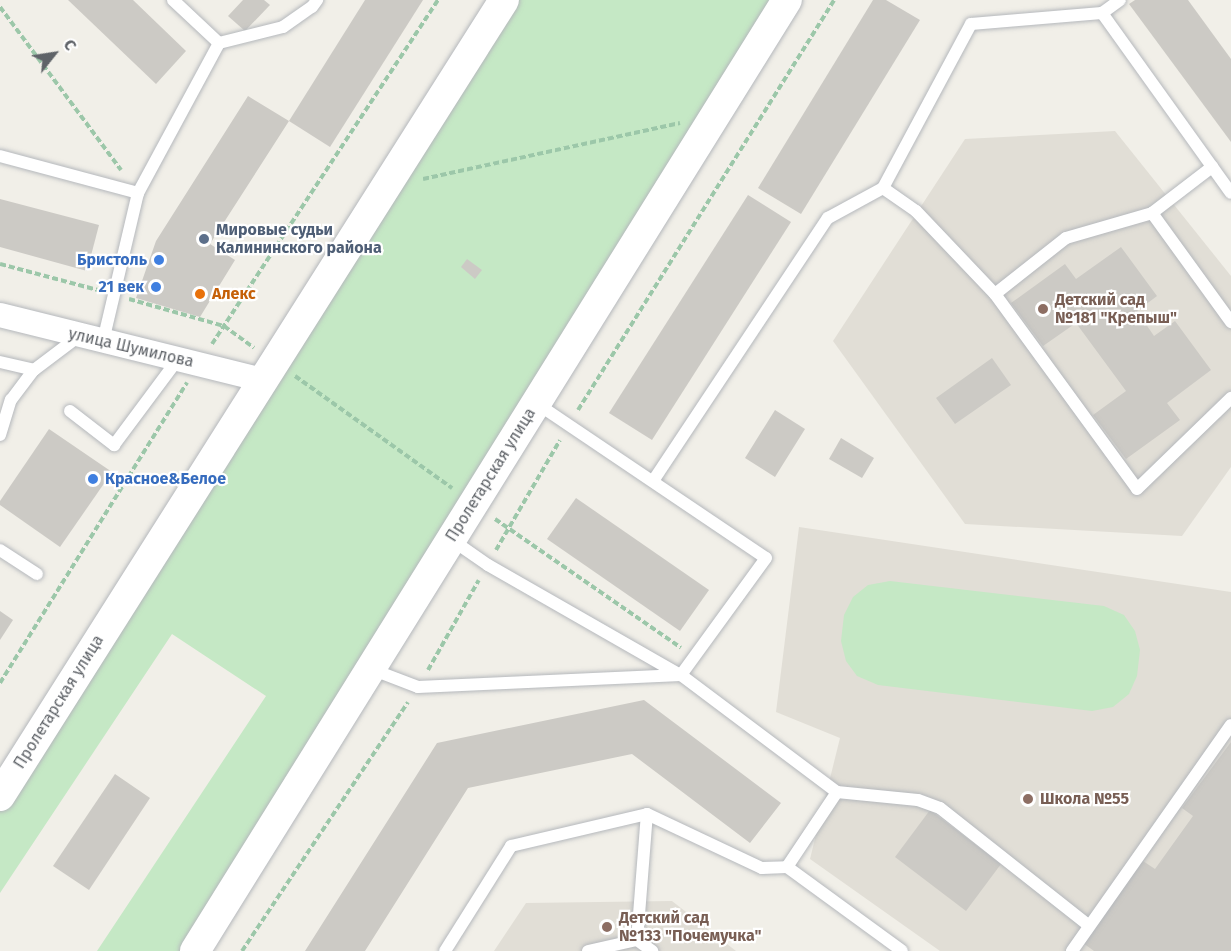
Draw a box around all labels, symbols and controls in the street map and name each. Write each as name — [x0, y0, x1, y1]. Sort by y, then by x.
north arrow — [24, 24, 84, 84]
text: С — [59, 36, 81, 53]
place label: Мировые судьи Калининского района — [216, 220, 382, 258]
marker: Мировые судьи Калининского района — [197, 232, 211, 246]
place label: Бристоль — [77, 250, 147, 270]
marker: Бристоль — [152, 253, 166, 267]
place label: 21 век — [98, 277, 144, 297]
marker: 21 век — [149, 280, 163, 294]
place label: Алекс — [212, 284, 256, 304]
marker: Алекс — [193, 287, 207, 301]
place label: Детский сад №181 "Крепыш" — [1055, 290, 1177, 328]
marker: Детский сад №181 "Крепыш" — [1036, 302, 1050, 316]
street label: улица Шумилова — [67, 324, 195, 372]
street label: Пролетарская улица — [442, 405, 540, 545]
place label: Красное&Белое — [105, 469, 226, 489]
marker: Красное&Белое — [86, 472, 100, 486]
street label: Пролетарская улица — [10, 632, 108, 772]
place label: Школа №55 — [1040, 789, 1129, 809]
marker: Школа №55 — [1021, 792, 1035, 806]
place label: Детский сад №133 "Почемучка" — [619, 908, 762, 946]
marker: Детский сад №133 "Почемучка" — [600, 920, 614, 934]

